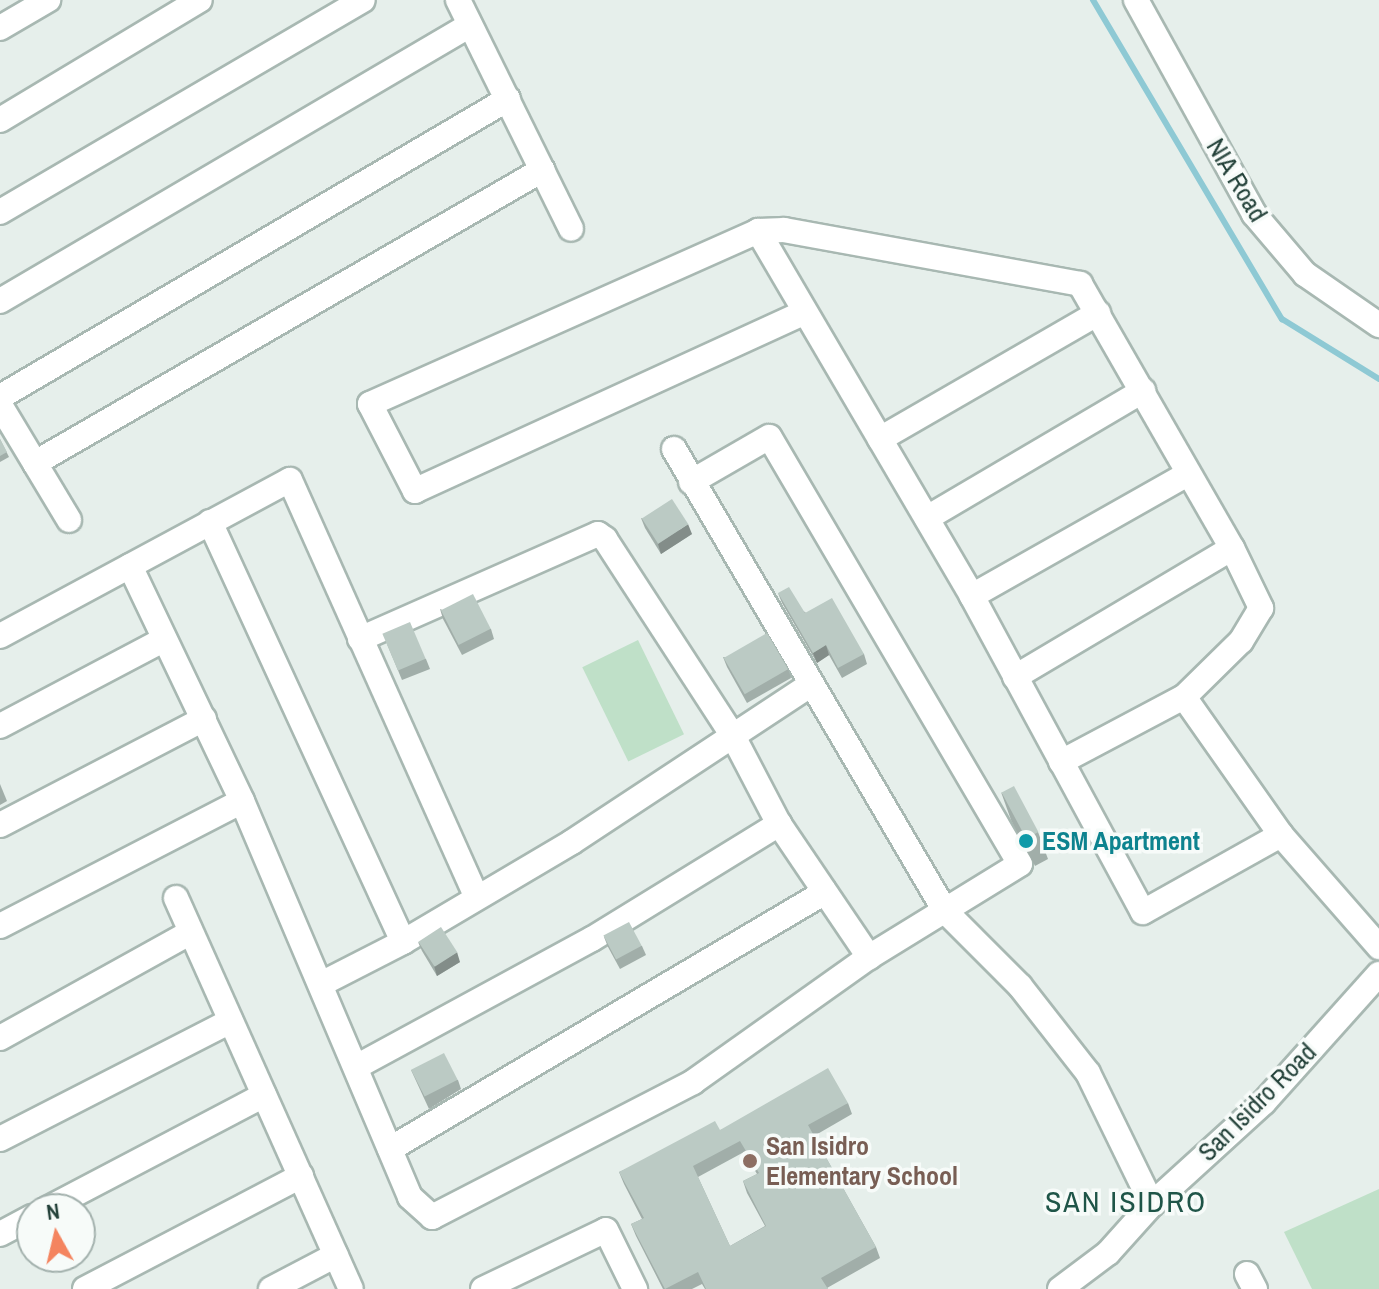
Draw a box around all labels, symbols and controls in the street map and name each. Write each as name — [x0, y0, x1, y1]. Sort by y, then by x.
street label: NIA Road — [1200, 132, 1274, 228]
place label: ESM Apartment — [1042, 825, 1201, 857]
marker: ESM Apartment — [1017, 832, 1035, 850]
street label: San Isidro Road — [1191, 1036, 1323, 1168]
place label: San Isidro Elementary School — [766, 1130, 958, 1192]
marker: San Isidro Elementary School — [741, 1152, 759, 1170]
district label: SAN ISIDRO — [1045, 1183, 1207, 1219]
north arrow — [16, 1193, 96, 1273]
text: N — [44, 1195, 61, 1227]

